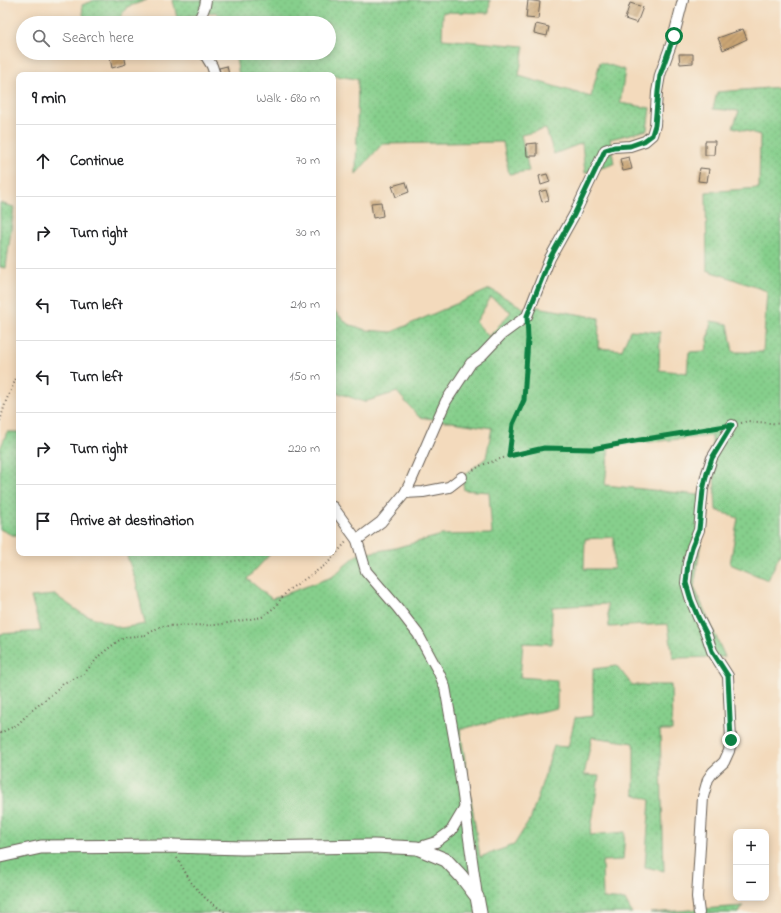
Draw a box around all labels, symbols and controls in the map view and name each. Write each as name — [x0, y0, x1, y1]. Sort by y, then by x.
search box — [16, 16, 336, 60]
icon: search — [30, 27, 52, 49]
text: Search here — [62, 27, 134, 49]
route start — [665, 27, 683, 45]
text: 9 min — [32, 86, 66, 111]
text: Walk · 680 m — [256, 89, 320, 108]
icon: ahead — [32, 150, 54, 172]
text: Continue — [70, 150, 124, 172]
text: 70 m — [296, 151, 320, 170]
icon: right — [32, 222, 54, 244]
text: Turn right — [70, 222, 128, 244]
text: 30 m — [296, 223, 320, 242]
icon: left — [32, 294, 54, 316]
text: Turn left — [70, 294, 123, 316]
text: 210 m — [290, 295, 320, 314]
icon: left — [32, 366, 54, 388]
text: Turn left — [70, 366, 123, 388]
text: 150 m — [289, 367, 320, 386]
icon: right — [32, 438, 54, 460]
text: Turn right — [70, 438, 128, 460]
text: 220 m — [288, 439, 320, 458]
icon: arrive — [32, 510, 54, 532]
text: Arrive at destination — [70, 510, 194, 532]
route end — [722, 731, 740, 749]
map controls — [733, 829, 769, 901]
button: + — [733, 829, 769, 865]
button: − — [733, 865, 769, 901]

